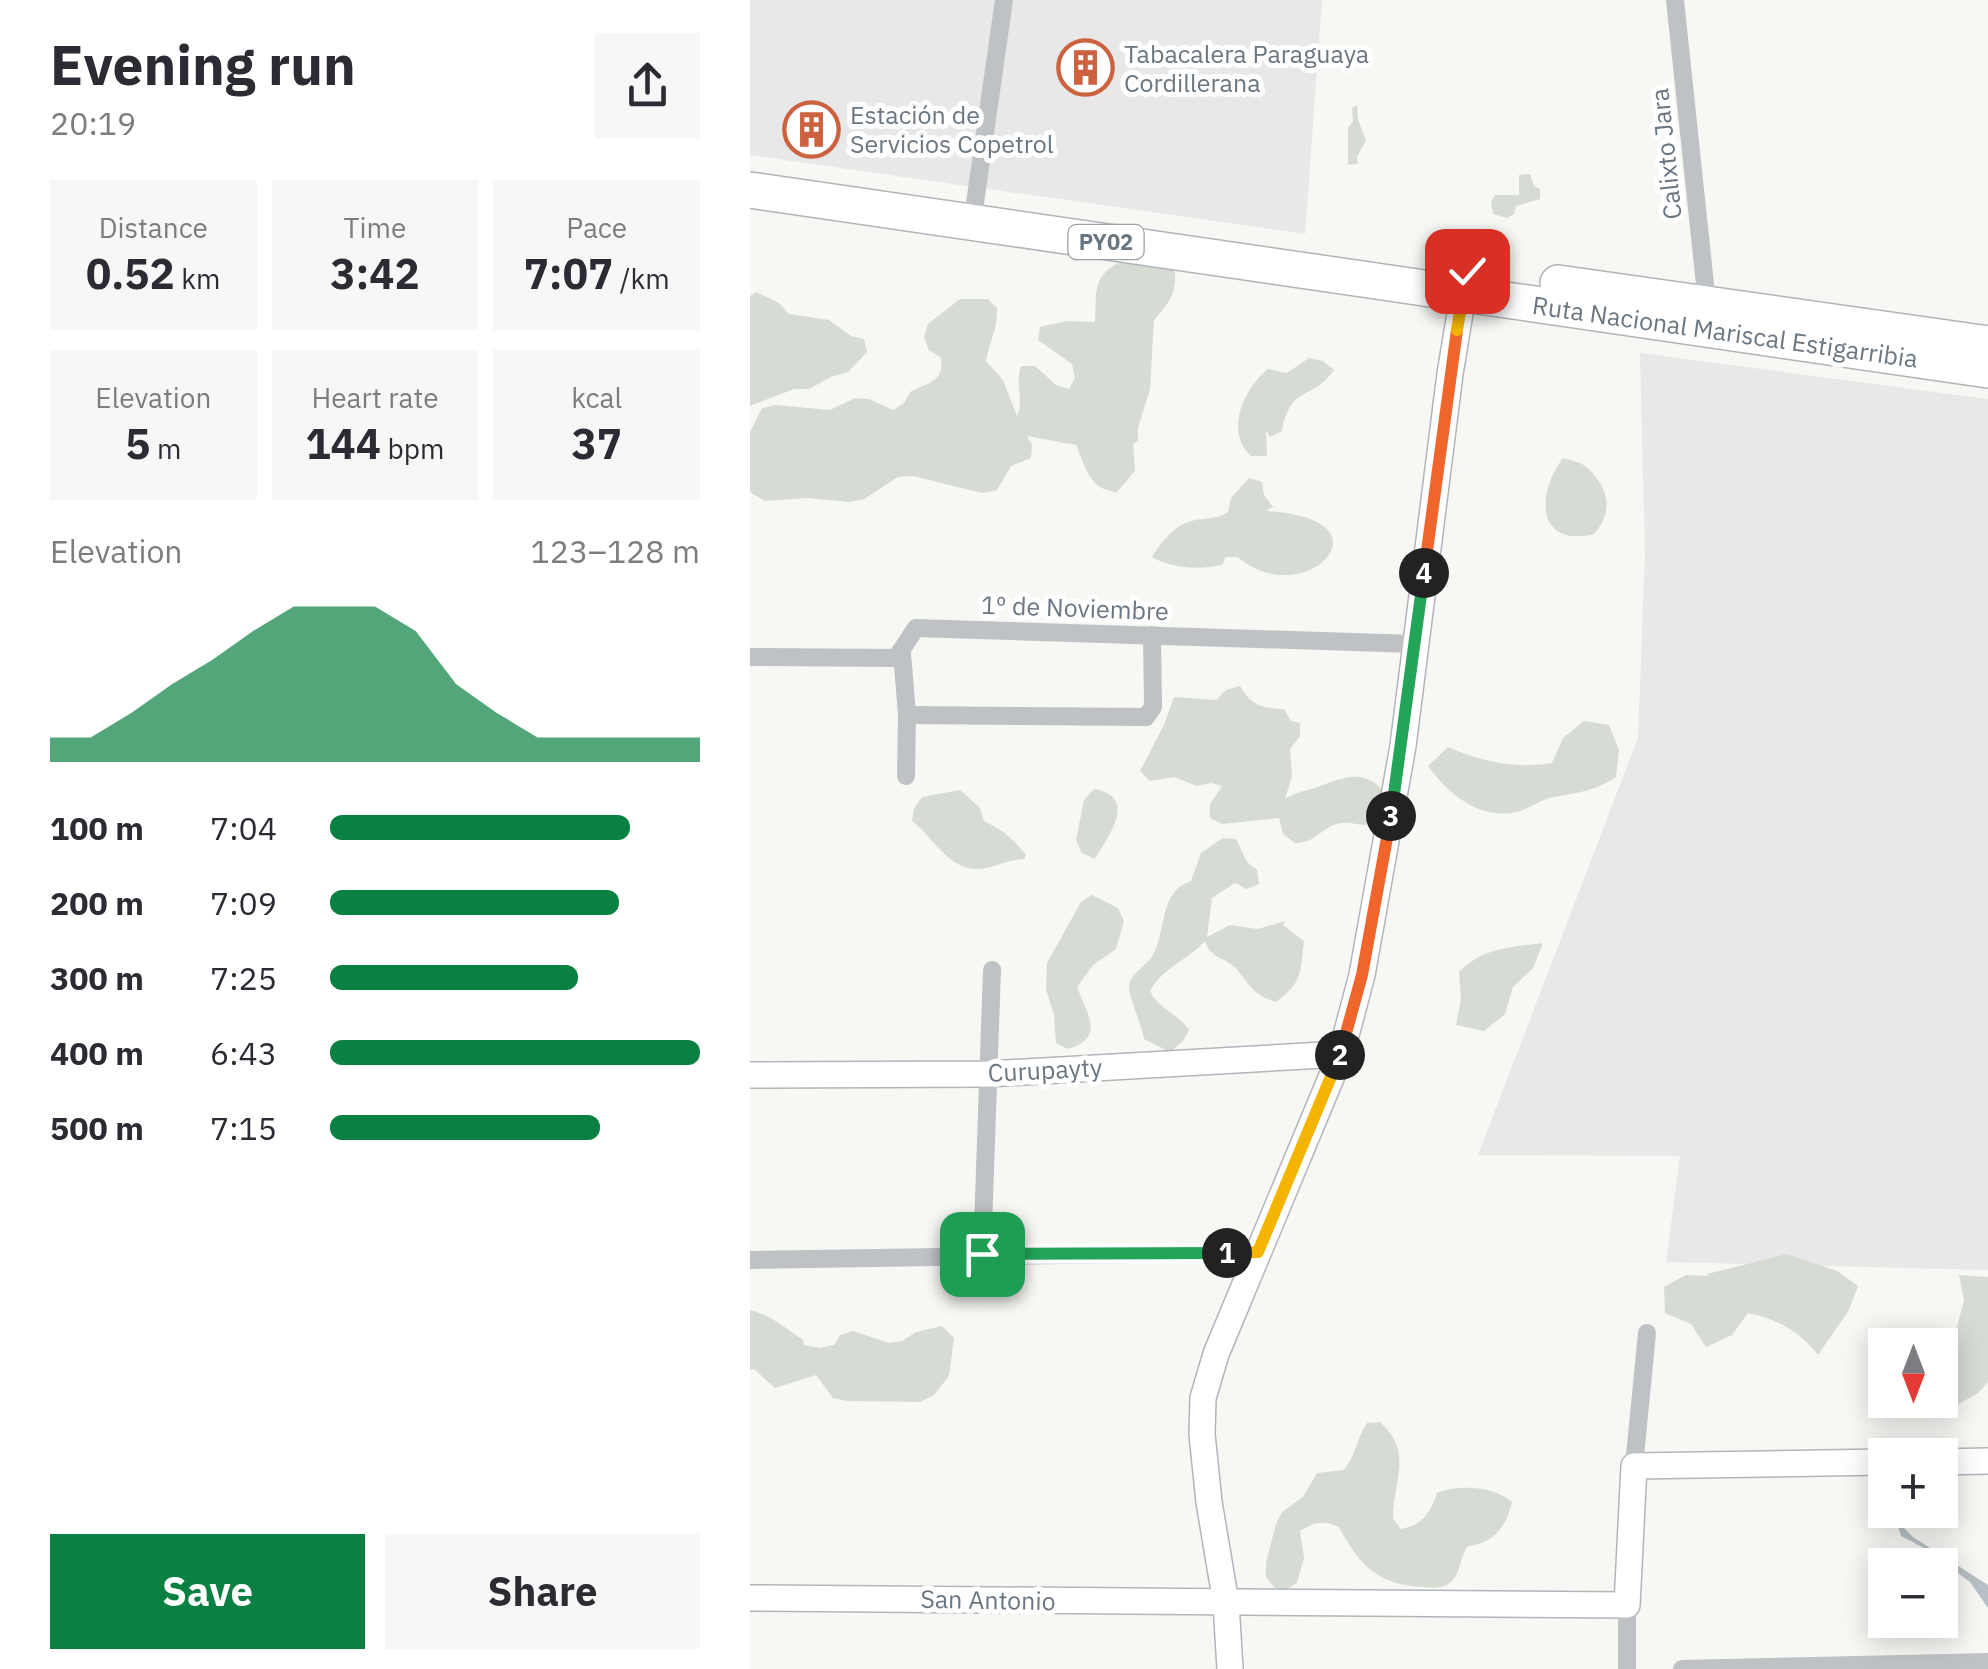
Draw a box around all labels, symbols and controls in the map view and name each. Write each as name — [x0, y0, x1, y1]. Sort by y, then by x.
text: Evening run — [50, 29, 356, 100]
button: share — [595, 33, 700, 138]
place label: Tabacalera Paraguaya Cordillerana — [1124, 37, 1369, 99]
building icon: Tabacalera Paraguaya Cordillerana — [1055, 38, 1115, 98]
street label: Calixto Jara — [1642, 87, 1689, 221]
place label: Estación de Servicios Copetrol — [850, 98, 1054, 160]
building icon: Estación de Servicios Copetrol — [781, 99, 841, 159]
text: 20:19 — [50, 102, 136, 144]
text: Distance — [99, 209, 208, 246]
text: Time — [344, 209, 406, 246]
text: Pace — [566, 209, 627, 246]
road number: PY02 — [1068, 225, 1144, 259]
pin — [1425, 229, 1510, 314]
icon: check — [1440, 244, 1495, 299]
text: 0.52 — [86, 246, 175, 301]
text: 3:42 — [330, 246, 420, 301]
text: 7:07 — [524, 246, 613, 301]
text: km — [175, 260, 221, 297]
text: /km — [613, 260, 670, 297]
street label: Ruta Nacional Mariscal Estigarribia — [1530, 288, 1920, 375]
text: Elevation — [95, 379, 211, 416]
text: Heart rate — [311, 379, 439, 416]
text: kcal — [571, 379, 622, 416]
text: 5 — [125, 416, 150, 471]
text: 144 — [305, 416, 381, 471]
text: 37 — [571, 416, 622, 471]
text: m — [150, 430, 181, 467]
text: bpm — [381, 430, 445, 467]
text: Elevation — [50, 530, 183, 572]
text: 123–128 m — [530, 530, 700, 572]
pin: 4 — [1399, 548, 1449, 598]
text: 4 — [1416, 554, 1432, 591]
street label: 1º de Noviembre — [981, 588, 1169, 627]
pin: 3 — [1366, 791, 1416, 841]
text: 3 — [1383, 797, 1399, 834]
text: 100 m — [50, 807, 144, 849]
text: 7:04 — [210, 807, 277, 849]
text: 200 m — [50, 882, 144, 924]
text: 7:09 — [210, 882, 277, 924]
text: 300 m — [50, 957, 144, 999]
text: 7:25 — [210, 957, 277, 999]
pin: 2 — [1315, 1030, 1365, 1080]
text: 400 m — [50, 1032, 144, 1074]
text: 6:43 — [210, 1032, 277, 1074]
text: 2 — [1332, 1036, 1348, 1073]
street label: Curupayty — [987, 1050, 1104, 1089]
text: 500 m — [50, 1107, 144, 1149]
text: 7:15 — [210, 1107, 277, 1149]
pin — [940, 1212, 1025, 1297]
icon: arrive — [955, 1227, 1010, 1282]
pin: 1 — [1202, 1228, 1252, 1278]
text: 1 — [1219, 1234, 1235, 1271]
north arrow — [1868, 1328, 1958, 1418]
map controls — [1868, 1328, 1958, 1638]
button: + — [1868, 1438, 1958, 1528]
button: Save — [50, 1534, 365, 1649]
button: Share — [385, 1534, 700, 1649]
button: − — [1868, 1548, 1958, 1638]
street label: San Antonio — [920, 1582, 1056, 1617]

